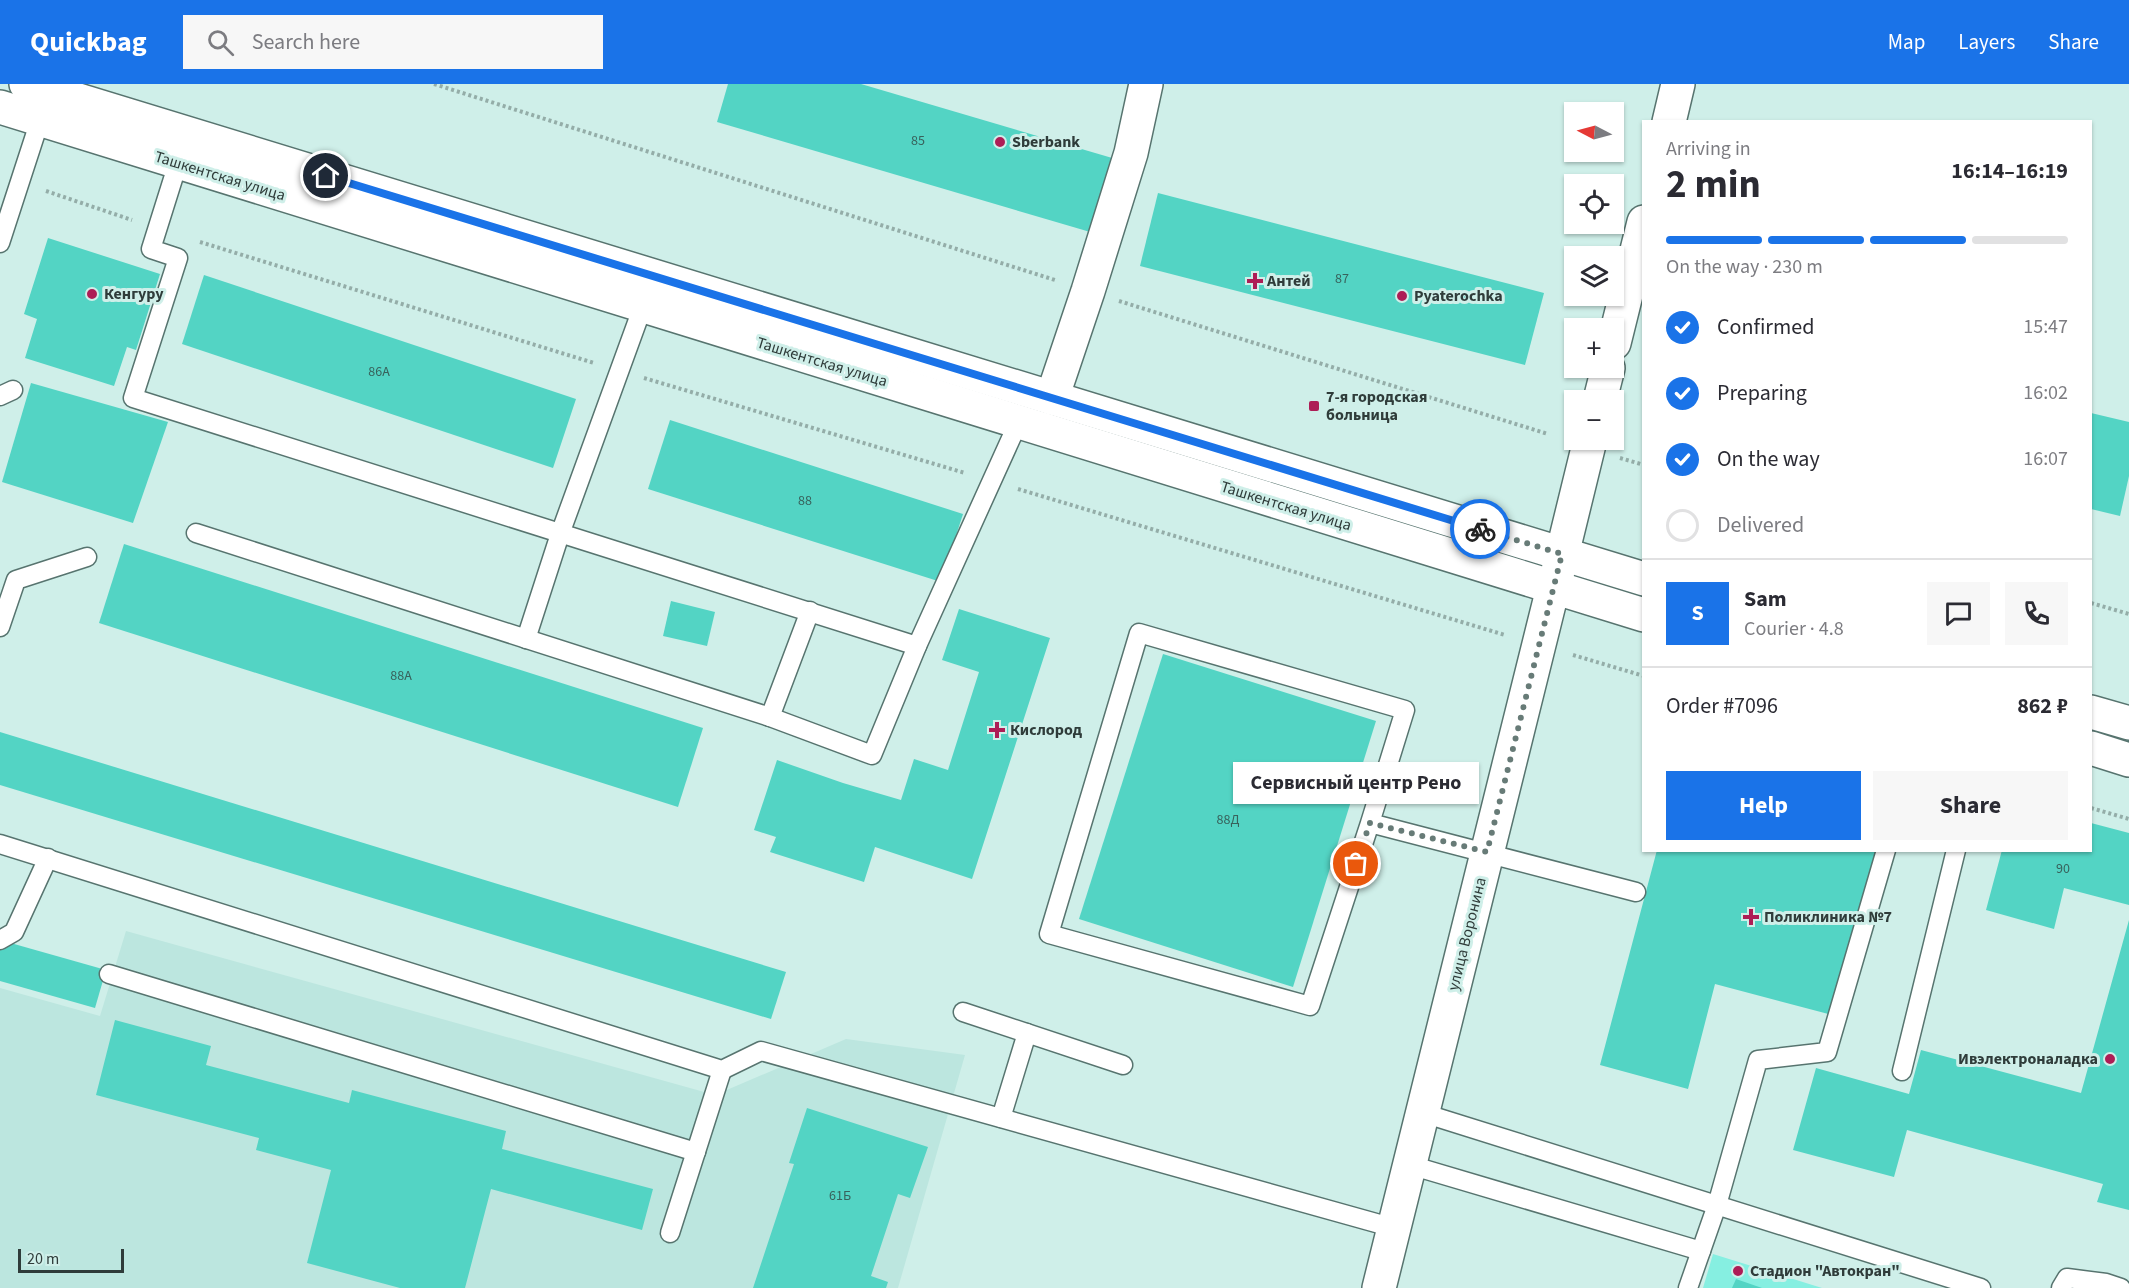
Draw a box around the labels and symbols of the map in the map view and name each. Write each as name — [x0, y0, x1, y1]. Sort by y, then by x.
north arrow — [1564, 102, 1624, 162]
house number: 85 — [911, 131, 925, 151]
place label: Sberbank — [1012, 131, 1080, 153]
marker: Sberbank — [993, 135, 1007, 149]
street label: Ташкентская улица — [152, 146, 288, 206]
pin — [300, 150, 351, 201]
house number: 87 — [1335, 269, 1349, 289]
place label: Антей — [1266, 270, 1311, 292]
marker: Антей — [1248, 274, 1262, 288]
place label: Кенгуру — [104, 283, 164, 305]
place label: Pyaterochka — [1414, 285, 1503, 307]
marker: Кенгуру — [85, 287, 99, 301]
marker: Pyaterochka — [1395, 289, 1409, 303]
street label: Ташкентская улица — [754, 332, 890, 392]
house number: 86А — [368, 362, 390, 382]
place label: 7-я городская больница — [1326, 386, 1427, 426]
marker: 7-я городская больница — [1307, 399, 1321, 413]
street label: Ташкентская улица — [1218, 476, 1354, 536]
house number: 88 — [798, 491, 812, 511]
courier — [1450, 499, 1510, 559]
house number: 88А — [390, 666, 412, 686]
place label: Кислород — [1010, 719, 1083, 741]
marker: Кислород — [988, 721, 1006, 739]
callout: Сервисный центр Рено — [1233, 762, 1479, 804]
house number: 88Д — [1217, 810, 1239, 830]
pin — [1330, 838, 1381, 889]
house number: 90 — [2056, 859, 2070, 879]
street label: улица Воронина — [1442, 875, 1492, 993]
place label: Поликлиника №7 — [1764, 906, 1892, 928]
marker: Поликлиника №7 — [1742, 908, 1760, 926]
place label: Ивэлектроналадка — [1958, 1048, 2098, 1070]
marker: Ивэлектроналадка — [2103, 1052, 2117, 1066]
house number: 61Б — [829, 1186, 851, 1206]
scale bar — [18, 1246, 124, 1274]
place label: Стадион "Автокран" — [1750, 1260, 1900, 1282]
marker: Стадион "Автокран" — [1731, 1264, 1745, 1278]

